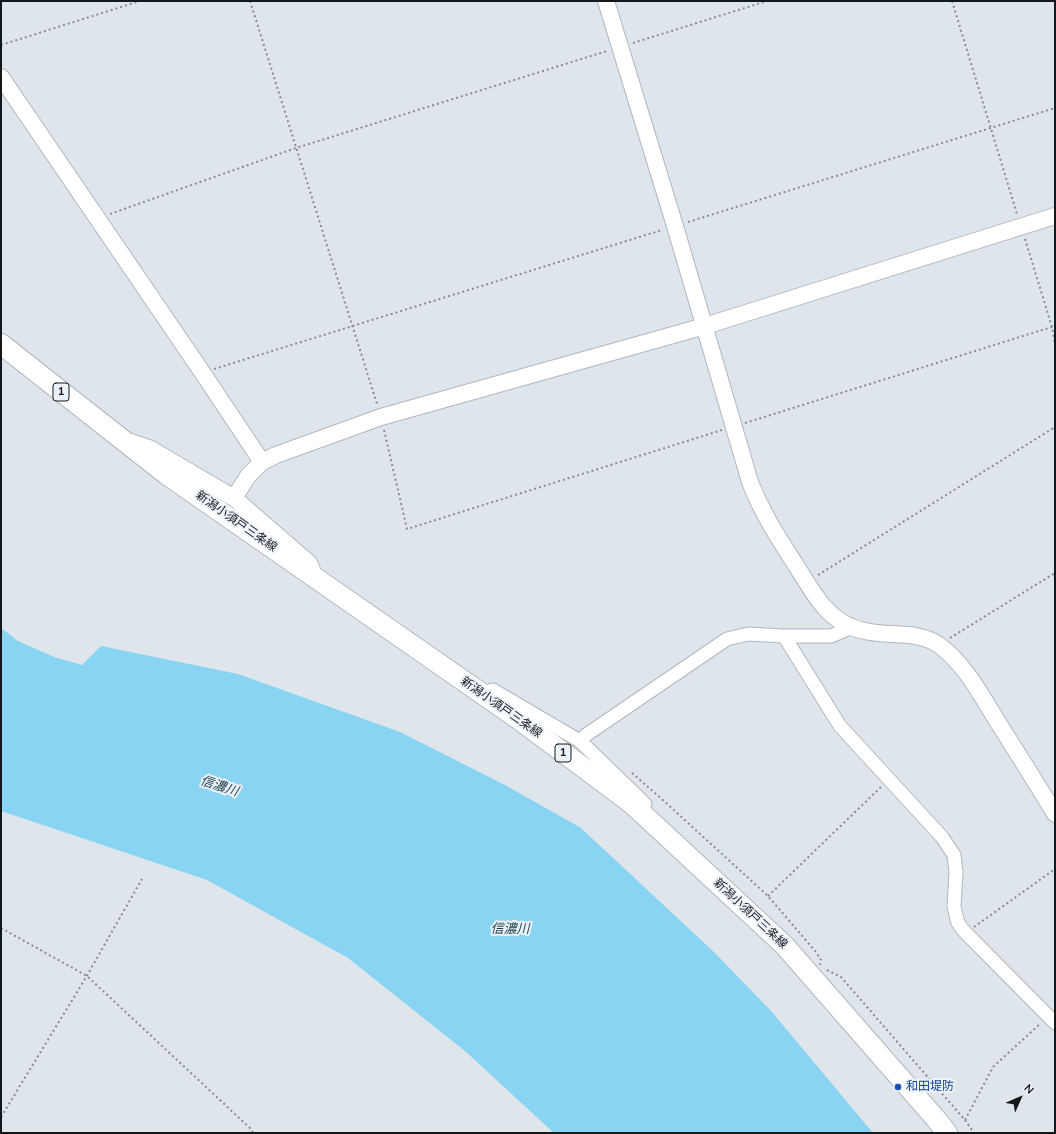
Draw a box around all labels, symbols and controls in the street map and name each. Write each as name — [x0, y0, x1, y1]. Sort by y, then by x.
road number: 1 — [53, 383, 69, 401]
street label: 新潟小須戸三条線 — [193, 489, 279, 555]
street label: 新潟小須戸三条線 — [458, 675, 544, 741]
road number: 1 — [555, 744, 571, 762]
water label: 信濃川 — [198, 774, 240, 800]
street label: 新潟小須戸三条線 — [710, 876, 790, 952]
water label: 信濃川 — [491, 922, 529, 938]
north arrow — [1000, 1078, 1040, 1118]
place label: 和田堤防 — [906, 1080, 954, 1094]
text: N — [1021, 1081, 1037, 1097]
marker: 和田堤防 — [893, 1082, 903, 1092]

